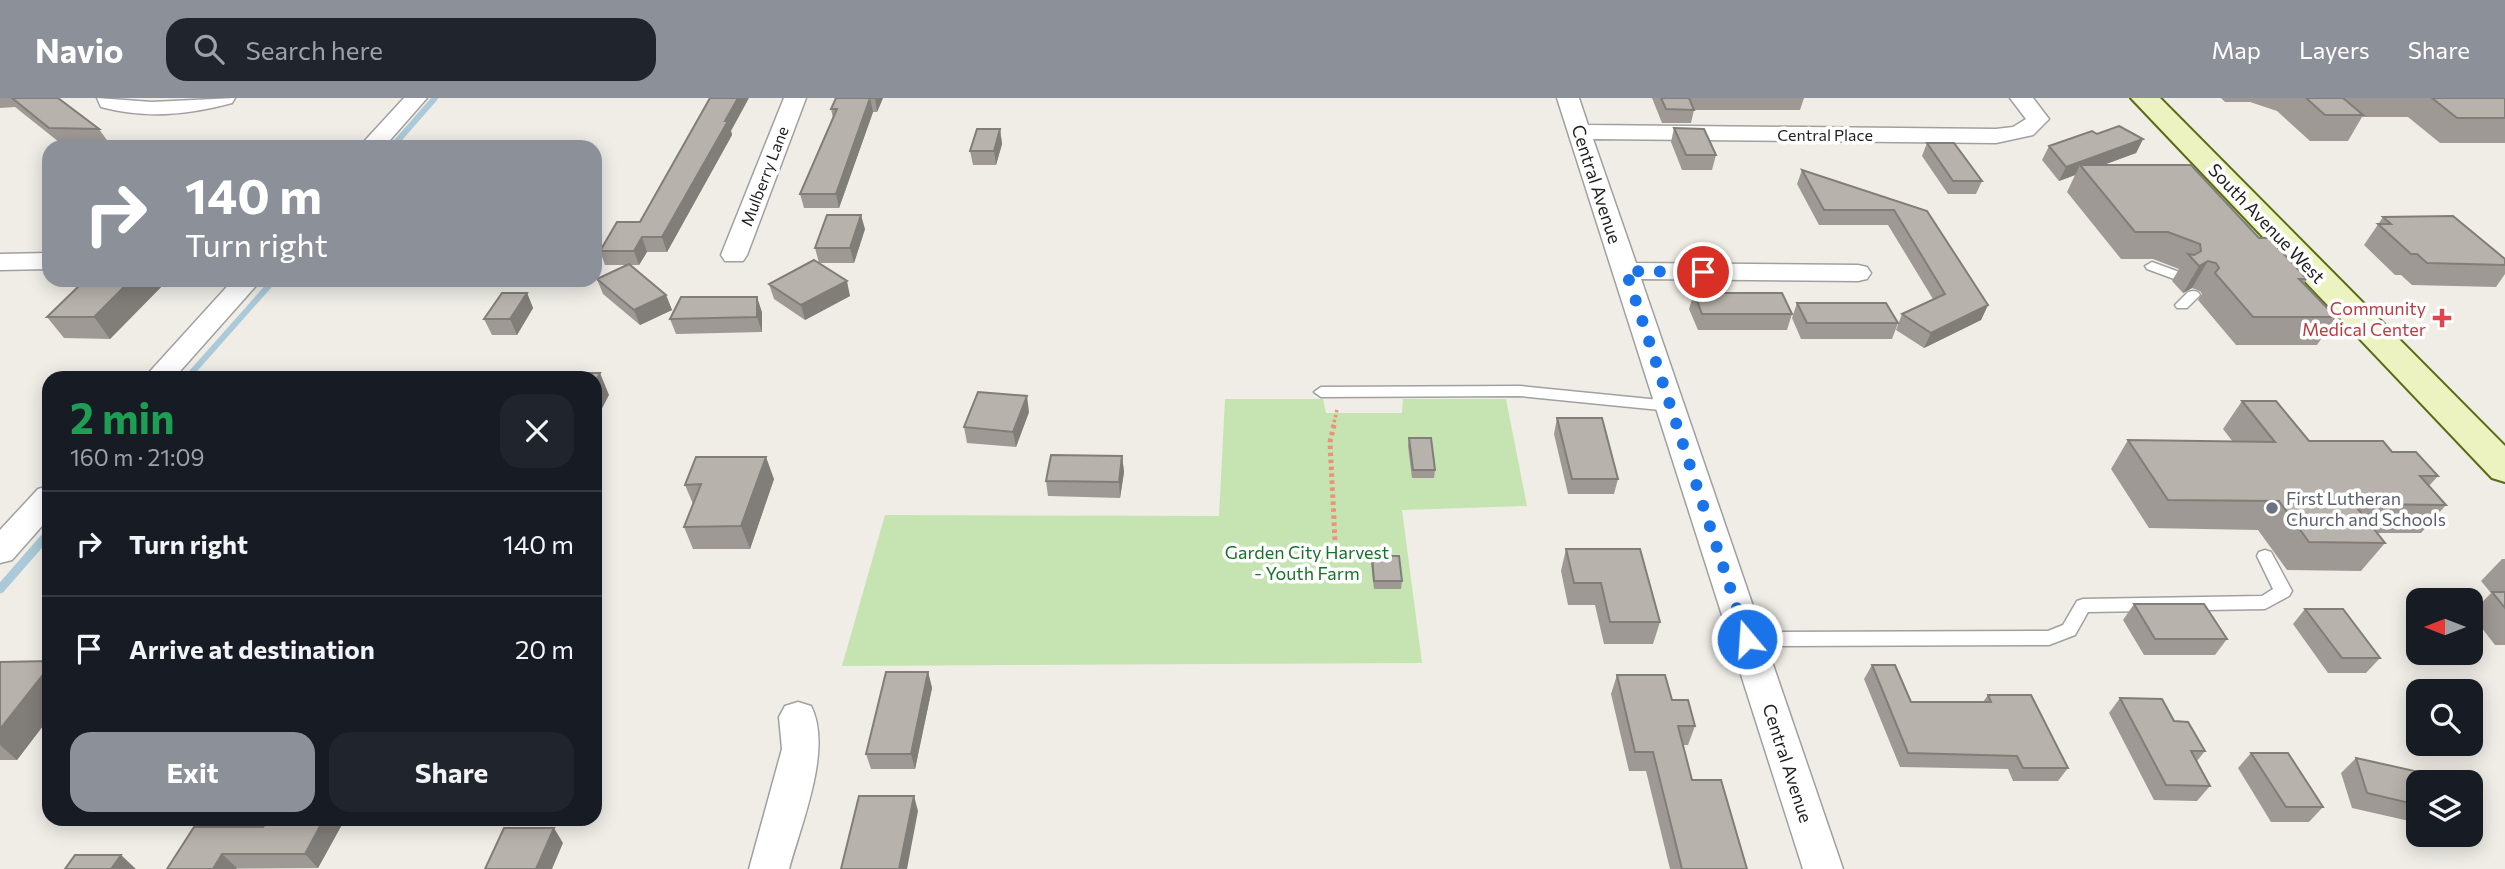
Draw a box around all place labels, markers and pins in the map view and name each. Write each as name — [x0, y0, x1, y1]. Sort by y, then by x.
pin — [1673, 242, 1733, 302]
place label: Community Medical Center — [2302, 297, 2426, 340]
marker: Community Medical Center — [2432, 308, 2452, 328]
place label: First Lutheran Church and Schools — [2286, 487, 2446, 530]
marker: First Lutheran Church and Schools — [2264, 500, 2280, 516]

